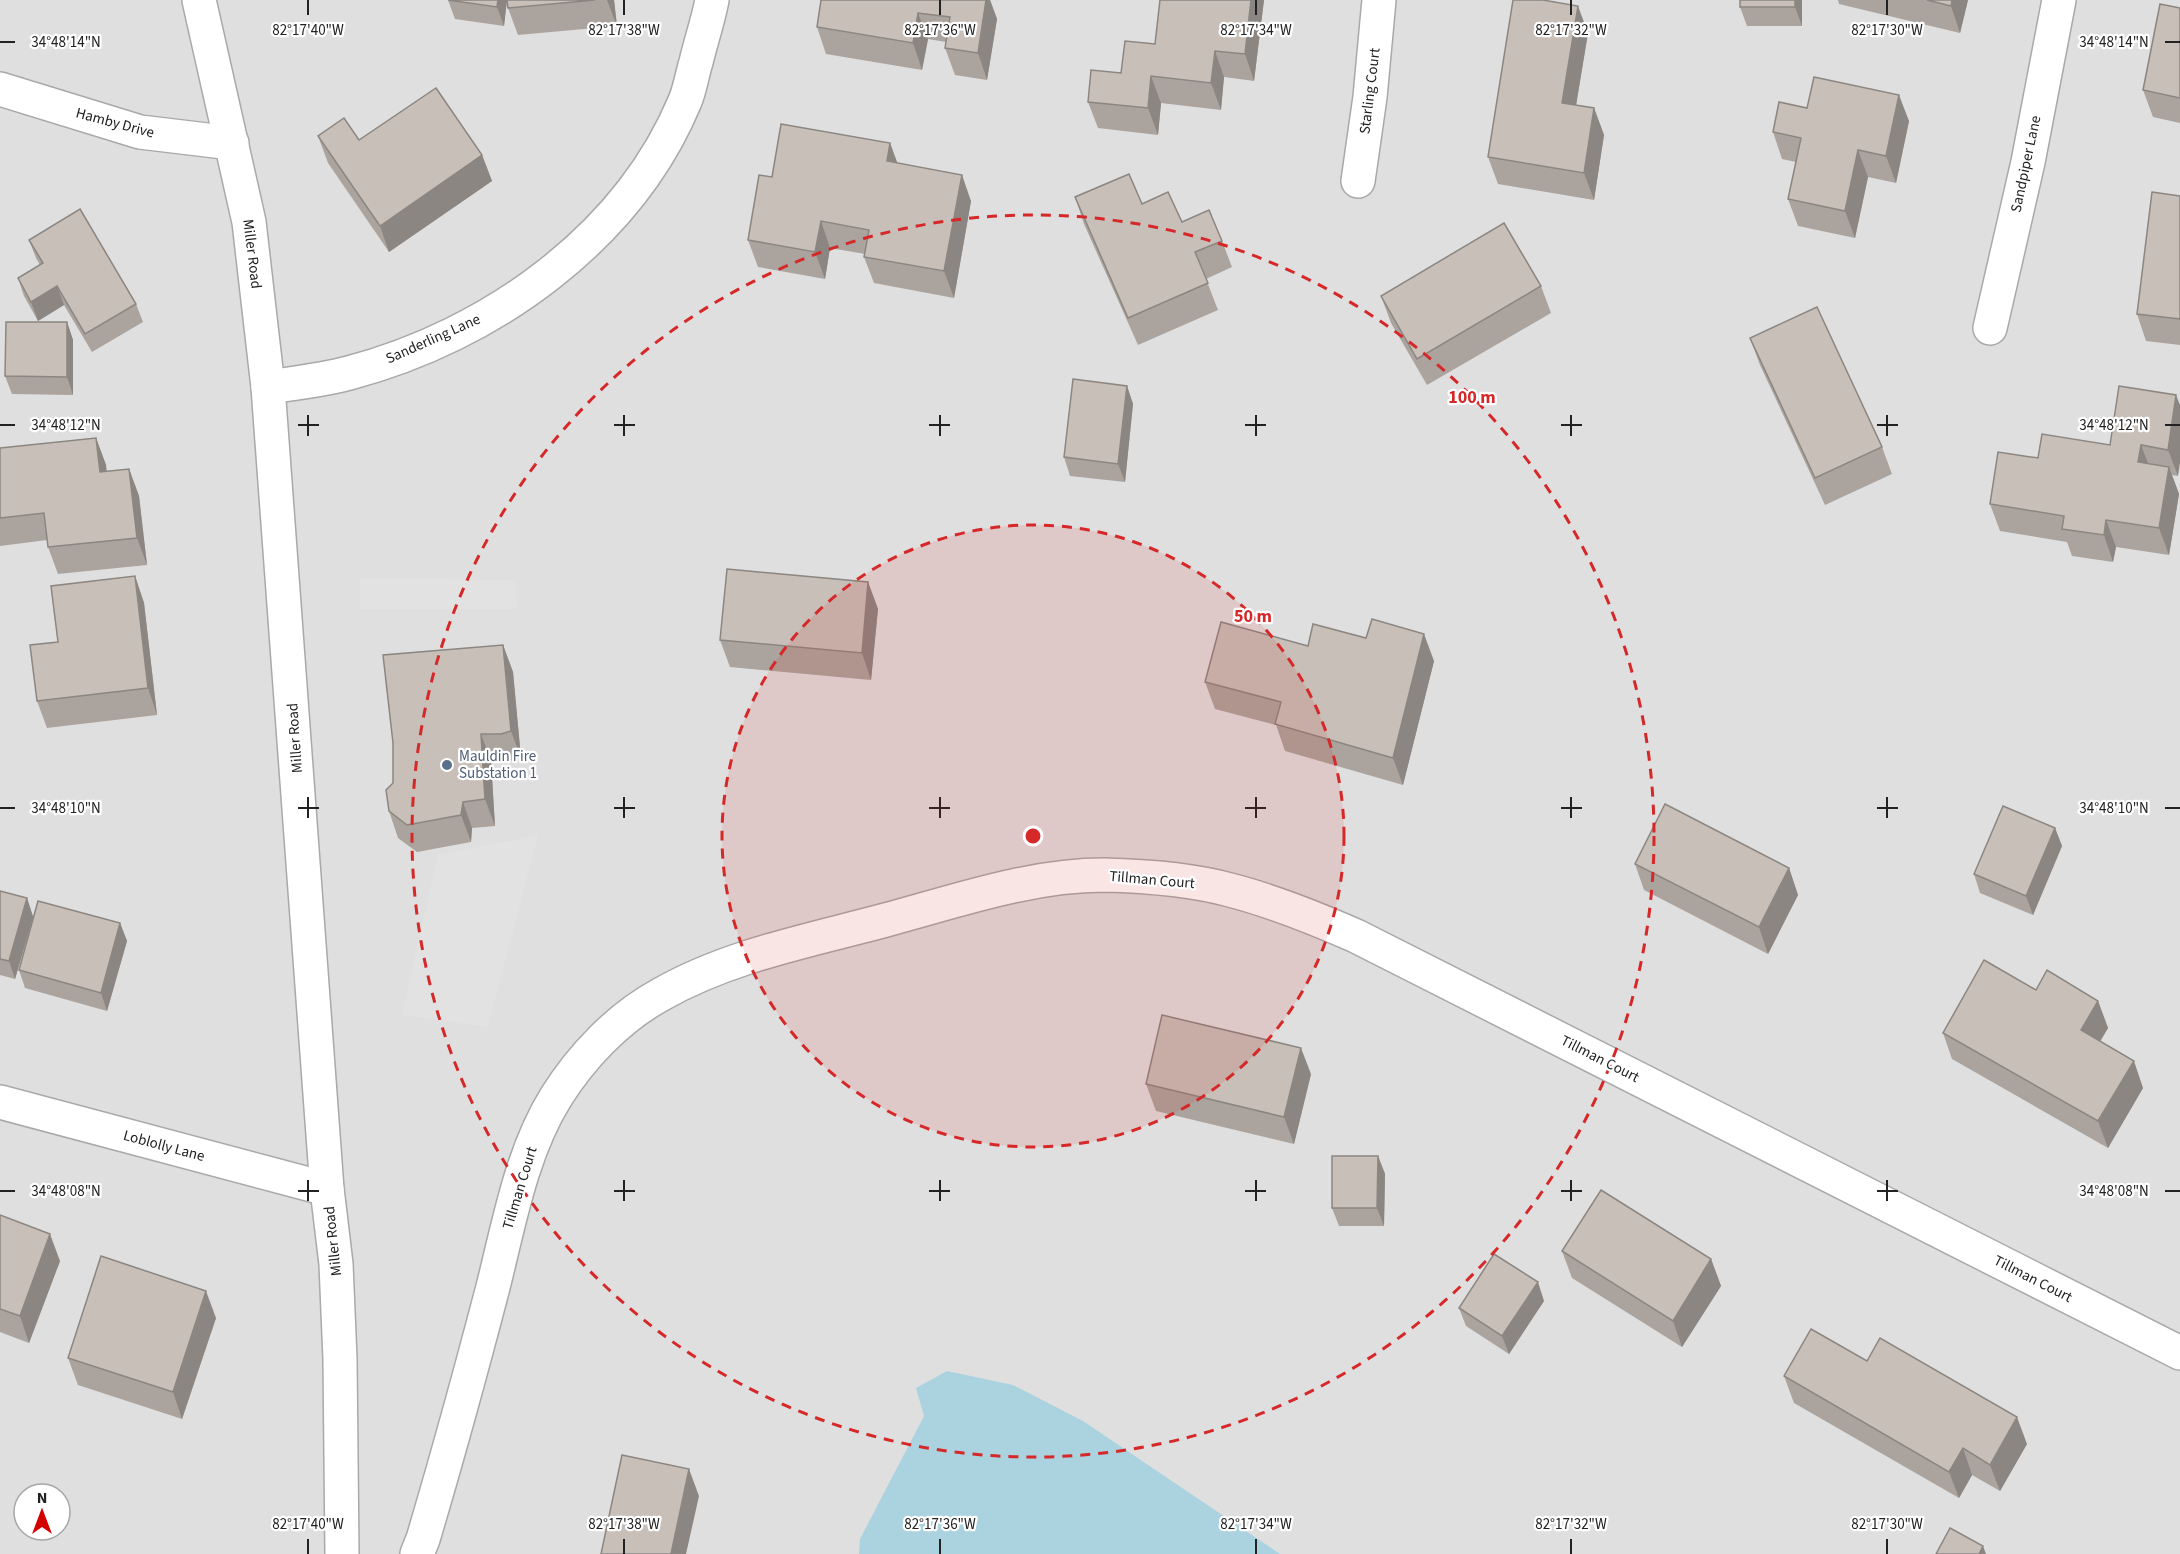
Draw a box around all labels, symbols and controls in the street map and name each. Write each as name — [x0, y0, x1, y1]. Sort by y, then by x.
text: 82°17'40"W — [272, 20, 344, 41]
text: 82°17'38"W — [588, 20, 660, 41]
text: 82°17'36"W — [904, 20, 976, 41]
text: 82°17'34"W — [1220, 20, 1292, 41]
text: 82°17'32"W — [1535, 20, 1607, 41]
text: 82°17'30"W — [1851, 20, 1923, 41]
text: 34°48'14"N — [31, 32, 101, 53]
text: 34°48'14"N — [2079, 32, 2149, 53]
street label: Starling Court — [1354, 47, 1386, 135]
street label: Hamby Drive — [73, 102, 157, 144]
street label: Sandpiper Lane — [2005, 114, 2047, 214]
street label: Miller Road — [237, 218, 267, 290]
street label: Sanderling Lane — [382, 309, 484, 369]
text: 100 m — [1448, 385, 1496, 410]
text: 34°48'12"N — [31, 415, 101, 436]
text: 34°48'12"N — [2079, 415, 2149, 436]
text: 50 m — [1234, 604, 1272, 629]
street label: Miller Road — [282, 702, 308, 774]
place label: Mauldin Fire Substation 1 — [459, 746, 537, 784]
marker: Mauldin Fire Substation 1 — [440, 758, 454, 772]
text: 34°48'10"N — [31, 798, 101, 819]
text: 34°48'10"N — [2079, 798, 2149, 819]
centre of rings — [1023, 826, 1043, 846]
street label: Tillman Court — [1108, 866, 1196, 894]
street label: Tillman Court — [1557, 1030, 1643, 1088]
street label: Loblolly Lane — [121, 1125, 207, 1167]
street label: Tillman Court — [497, 1144, 543, 1232]
text: 34°48'08"N — [31, 1181, 101, 1202]
text: 34°48'08"N — [2079, 1181, 2149, 1202]
street label: Miller Road — [319, 1205, 347, 1277]
street label: Tillman Court — [1990, 1250, 2076, 1308]
north arrow — [12, 1482, 72, 1542]
text: N — [37, 1487, 47, 1509]
text: 82°17'40"W — [272, 1514, 344, 1535]
text: 82°17'38"W — [588, 1514, 660, 1535]
text: 82°17'36"W — [904, 1514, 976, 1535]
text: 82°17'34"W — [1220, 1514, 1292, 1535]
text: 82°17'32"W — [1535, 1514, 1607, 1535]
text: 82°17'30"W — [1851, 1514, 1923, 1535]

